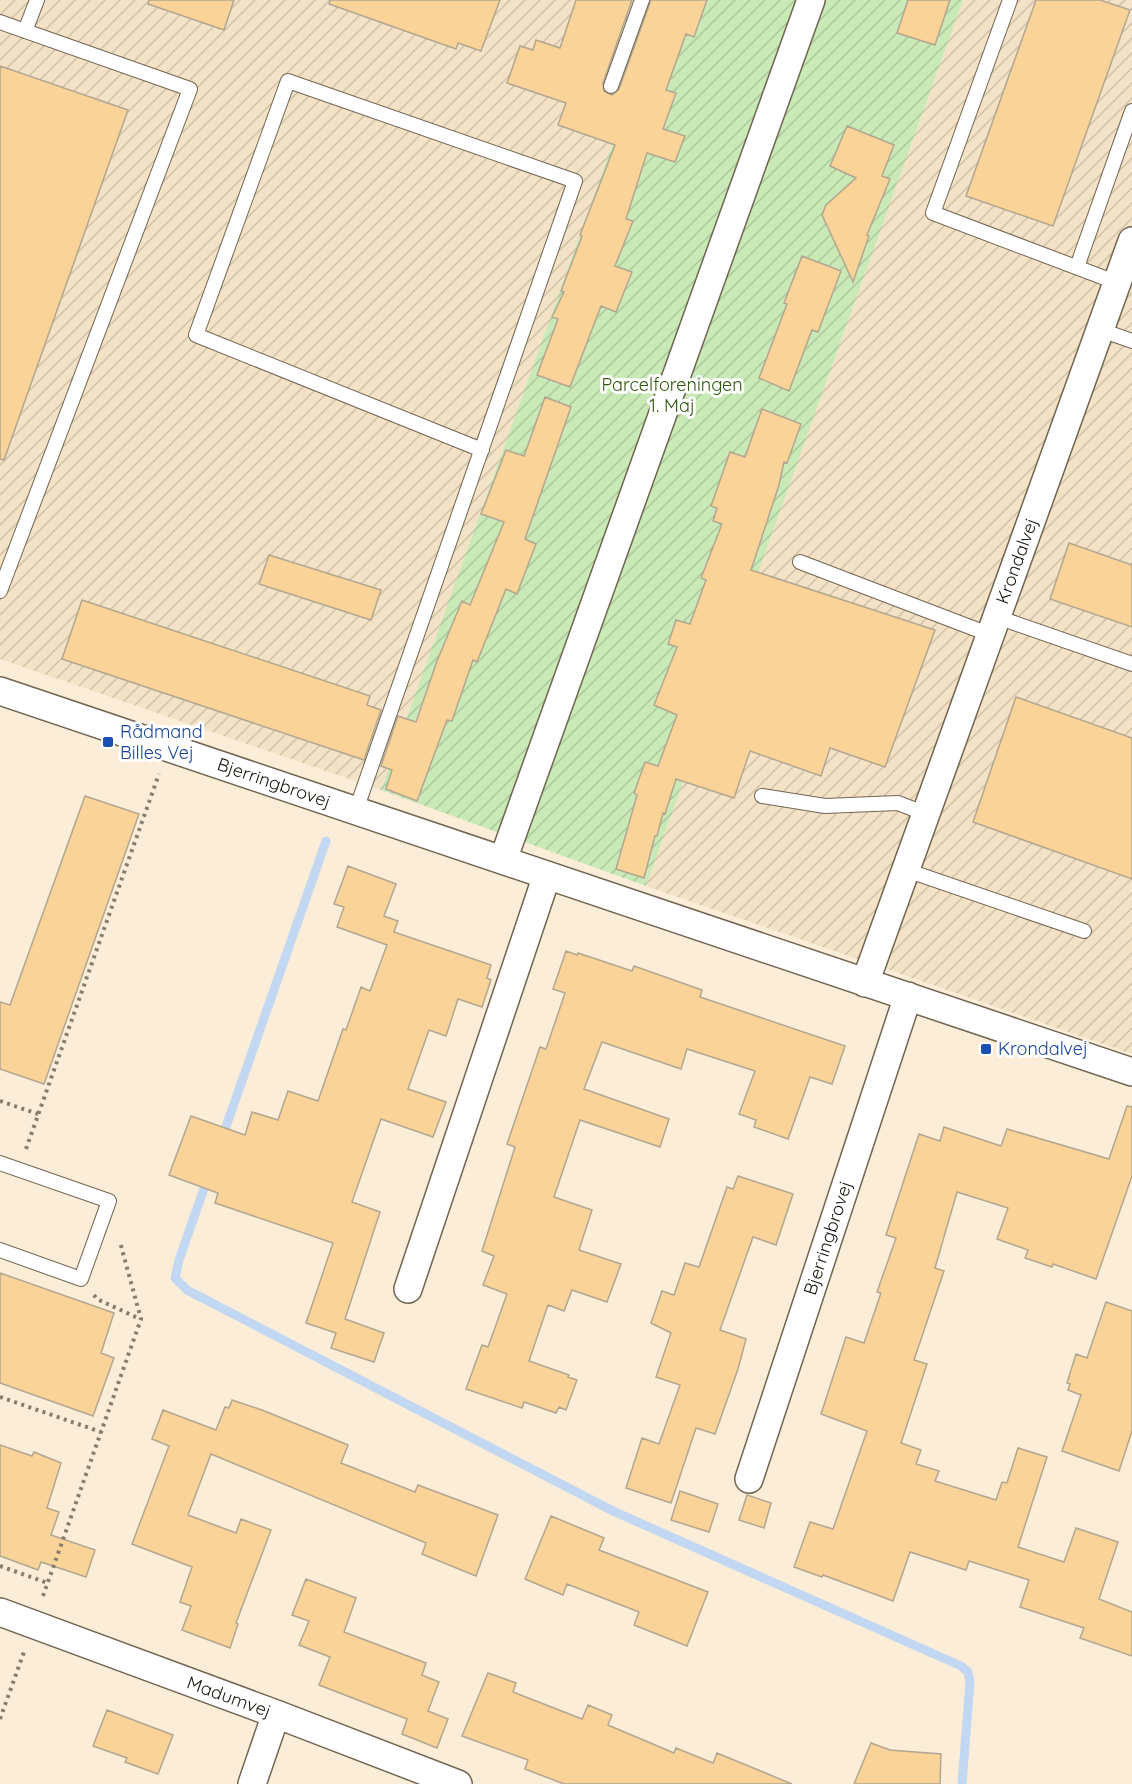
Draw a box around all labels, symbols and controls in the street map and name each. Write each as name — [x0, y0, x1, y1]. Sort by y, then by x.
park label: Parcelforeningen 1. Maj — [601, 373, 743, 417]
street label: Krondalvej — [990, 515, 1043, 607]
place label: Rådmand Billes Vej — [120, 720, 203, 764]
marker: Rådmand Billes Vej — [101, 735, 115, 749]
street label: Bjerringbrovej — [214, 752, 334, 813]
place label: Krondalvej — [998, 1037, 1088, 1060]
marker: Krondalvej — [979, 1042, 993, 1056]
street label: Bjerringbrovej — [798, 1178, 857, 1298]
street label: Madumvej — [184, 1671, 274, 1722]

